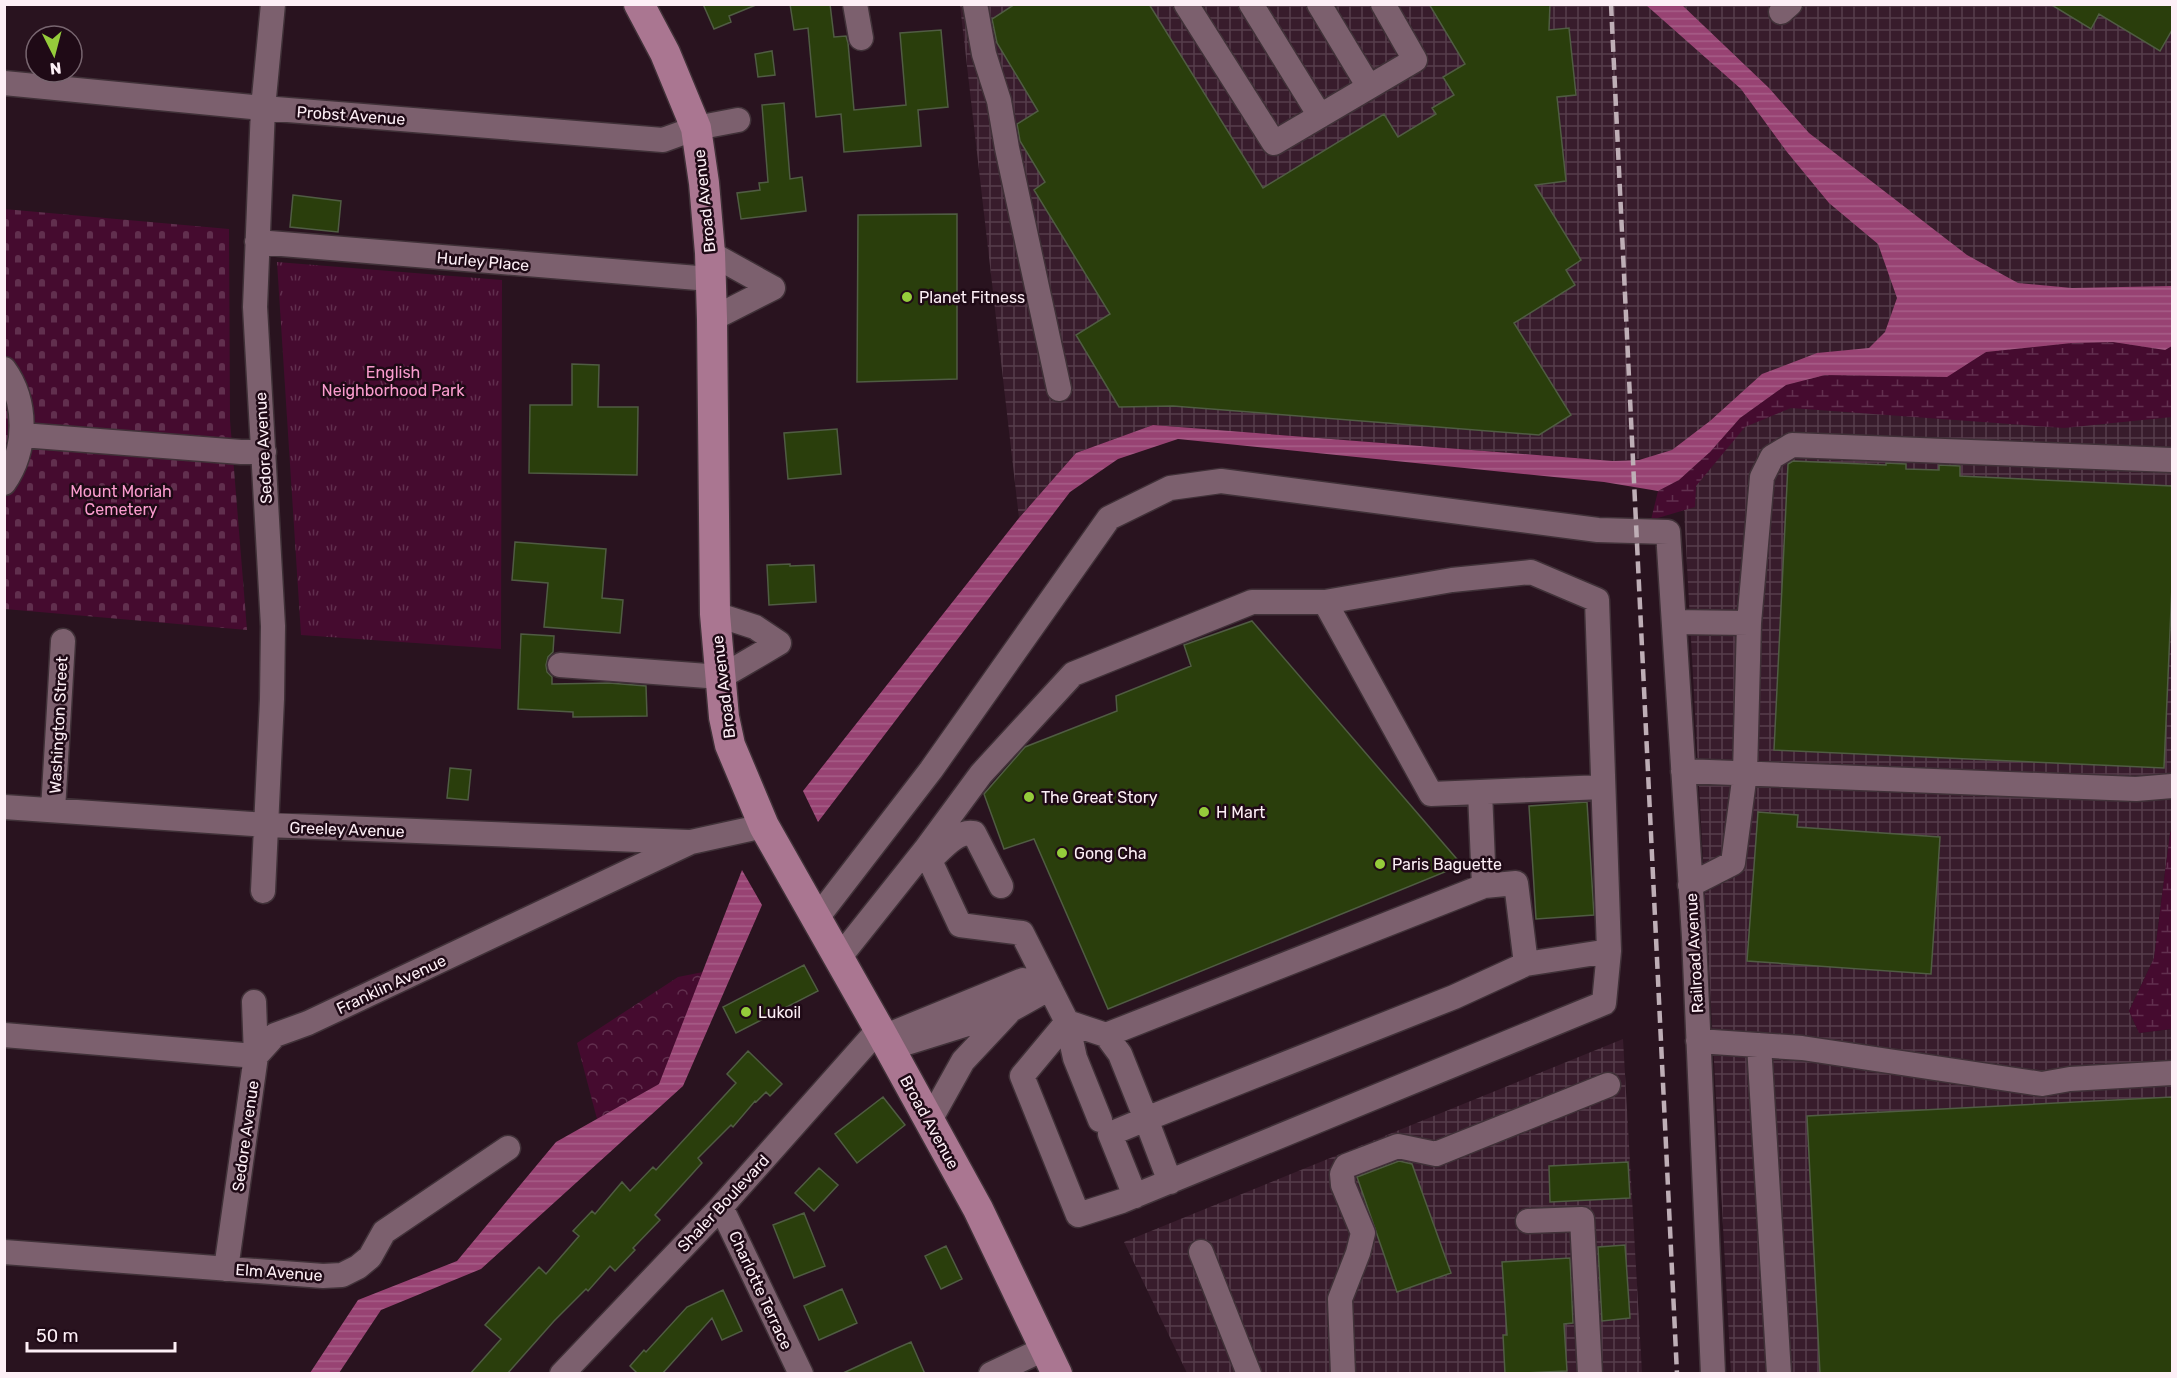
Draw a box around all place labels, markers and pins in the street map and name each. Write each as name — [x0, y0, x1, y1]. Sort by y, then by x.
place label: Planet Fitness — [919, 288, 1025, 307]
marker: Planet Fitness — [900, 290, 914, 304]
place label: The Great Story — [1041, 788, 1158, 807]
marker: The Great Story — [1022, 790, 1036, 804]
place label: H Mart — [1216, 803, 1265, 822]
marker: H Mart — [1197, 805, 1211, 819]
place label: Gong Cha — [1074, 844, 1146, 863]
marker: Gong Cha — [1055, 846, 1069, 860]
place label: Paris Baguette — [1392, 855, 1502, 874]
marker: Paris Baguette — [1373, 857, 1387, 871]
place label: Lukoil — [758, 1003, 801, 1022]
marker: Lukoil — [739, 1005, 753, 1019]

